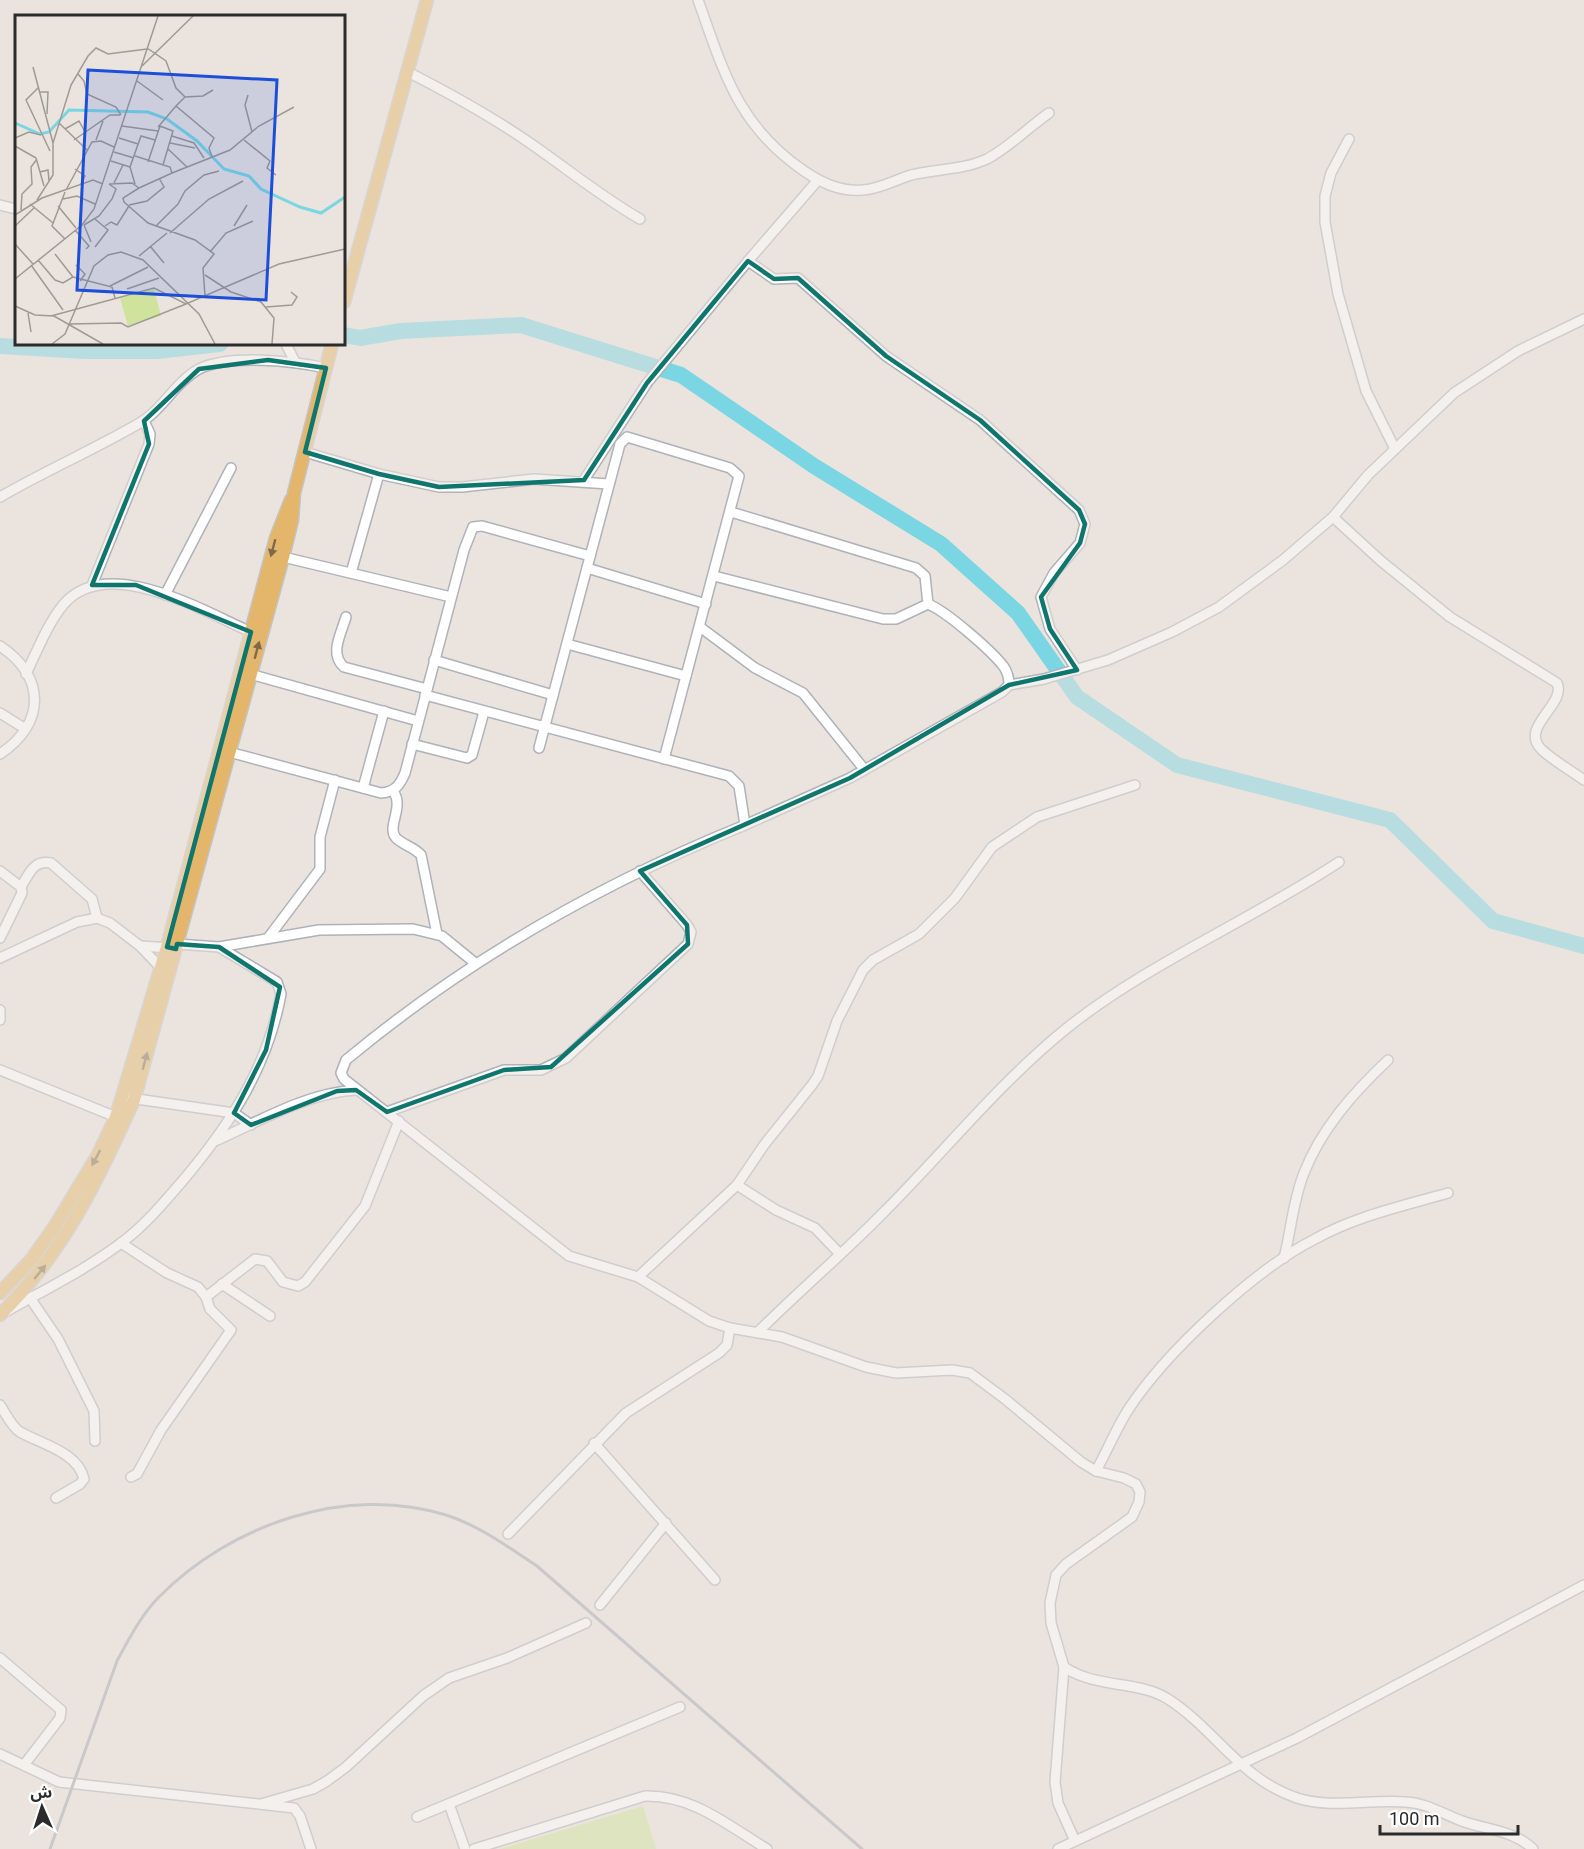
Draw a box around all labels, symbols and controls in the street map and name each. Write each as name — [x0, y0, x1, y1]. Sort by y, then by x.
inset map — [15, 15, 345, 345]
one-way arrow — [268, 539, 278, 557]
one-way arrow — [253, 641, 262, 659]
one-way arrow — [141, 1052, 150, 1070]
one-way arrow — [91, 1150, 101, 1167]
one-way arrow — [33, 1264, 45, 1279]
north arrow — [12, 1777, 72, 1837]
text: ش — [30, 1782, 53, 1803]
scale bar — [1380, 1798, 1518, 1836]
text: 100 m — [1389, 1808, 1440, 1829]

